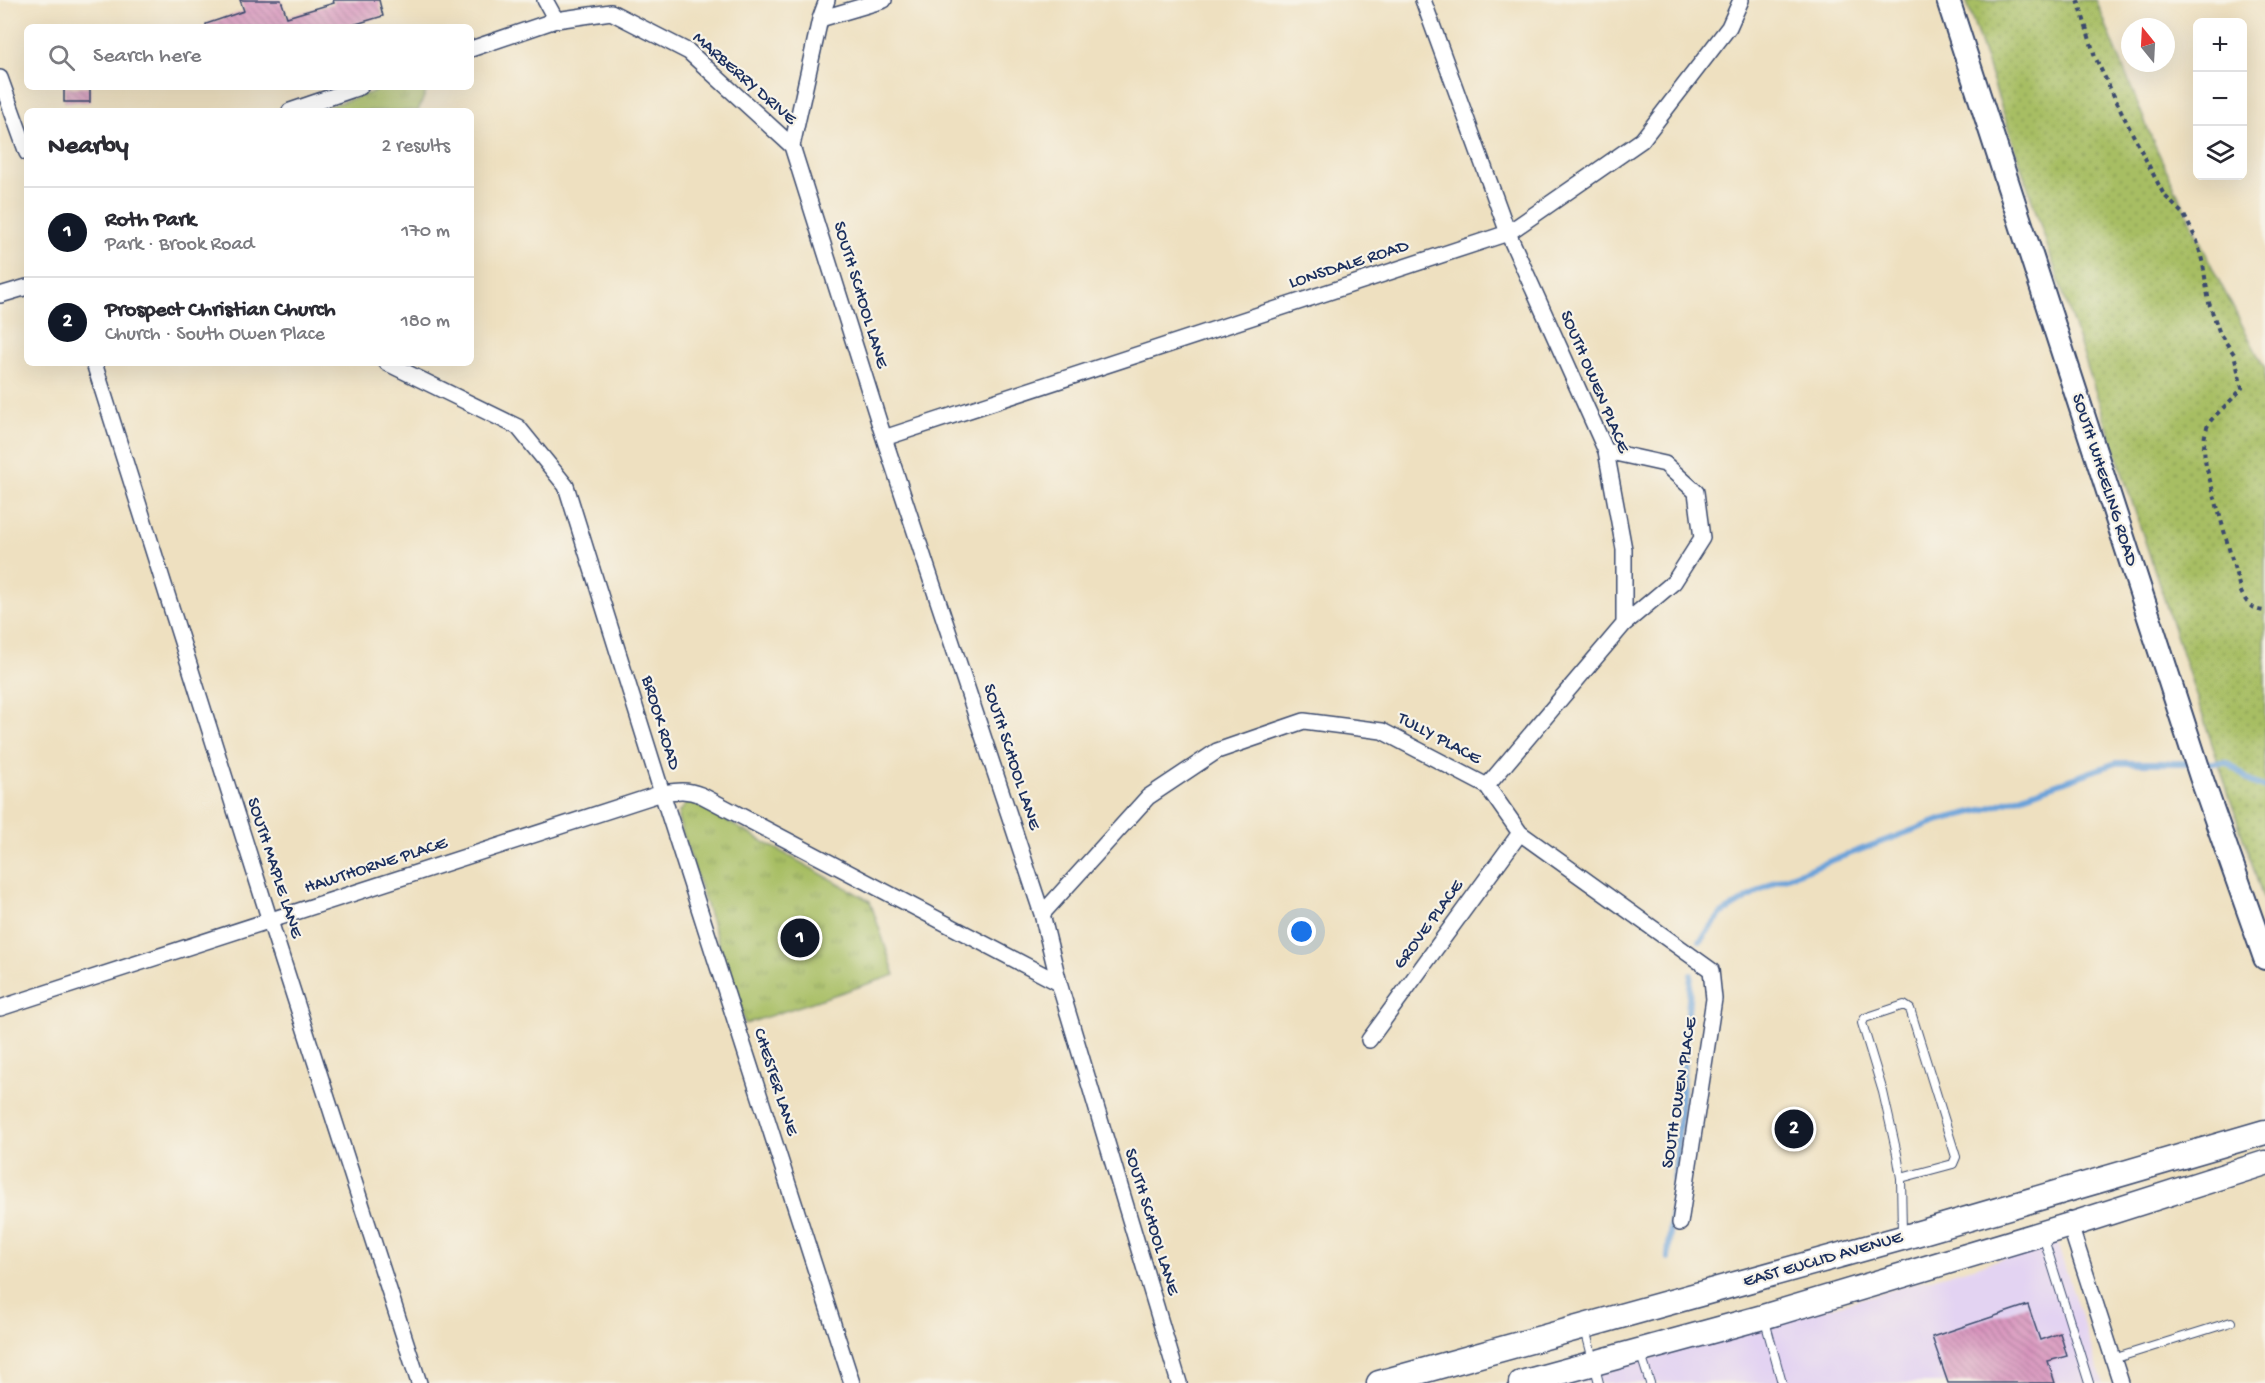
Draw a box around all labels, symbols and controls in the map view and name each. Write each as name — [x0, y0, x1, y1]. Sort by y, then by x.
north arrow — [2121, 18, 2175, 72]
map controls — [2193, 18, 2247, 180]
button: + — [2193, 18, 2247, 72]
search box — [24, 24, 474, 90]
street label: MARBERRY DRIVE — [688, 28, 801, 130]
icon: search — [45, 41, 78, 74]
text: Search here — [93, 44, 201, 70]
button: − — [2193, 72, 2247, 126]
button: layers — [2193, 126, 2247, 180]
text: Nearby — [48, 132, 129, 163]
text: 2 results — [381, 136, 450, 159]
text: Roth Park — [105, 208, 196, 234]
street label: SOUTH SCHOOL LANE — [828, 219, 893, 372]
text: 1 — [63, 221, 72, 244]
text: 170 m — [401, 221, 450, 244]
text: Park · Brook Road — [105, 234, 254, 257]
street label: LONSDALE ROAD — [1287, 236, 1412, 294]
text: Prospect Christian Church — [105, 298, 335, 324]
street label: SOUTH OWEN PLACE — [1555, 308, 1634, 457]
text: 2 — [63, 311, 72, 334]
text: 180 m — [401, 311, 450, 334]
text: Church · South Owen Place — [105, 324, 325, 347]
street label: SOUTH WHEELING ROAD — [2066, 391, 2142, 569]
street label: BROOK ROAD — [635, 673, 684, 773]
street label: SOUTH SCHOOL LANE — [978, 681, 1045, 833]
street label: TULLY PLACE — [1393, 708, 1485, 770]
street label: SOUTH MAPLE LANE — [241, 795, 307, 942]
street label: HAWTHORNE PLACE — [302, 833, 451, 899]
street label: GROVE PLACE — [1390, 876, 1469, 974]
pin: 1 — [780, 916, 820, 960]
your location — [1287, 917, 1316, 946]
street label: SOUTH OWEN PLACE — [1658, 1015, 1702, 1170]
street label: CHESTER LANE — [748, 1026, 802, 1139]
pin: 2 — [1774, 1106, 1814, 1152]
street label: SOUTH SCHOOL LANE — [1119, 1146, 1184, 1299]
street label: EAST EUCLID AVENUE — [1741, 1227, 1906, 1293]

